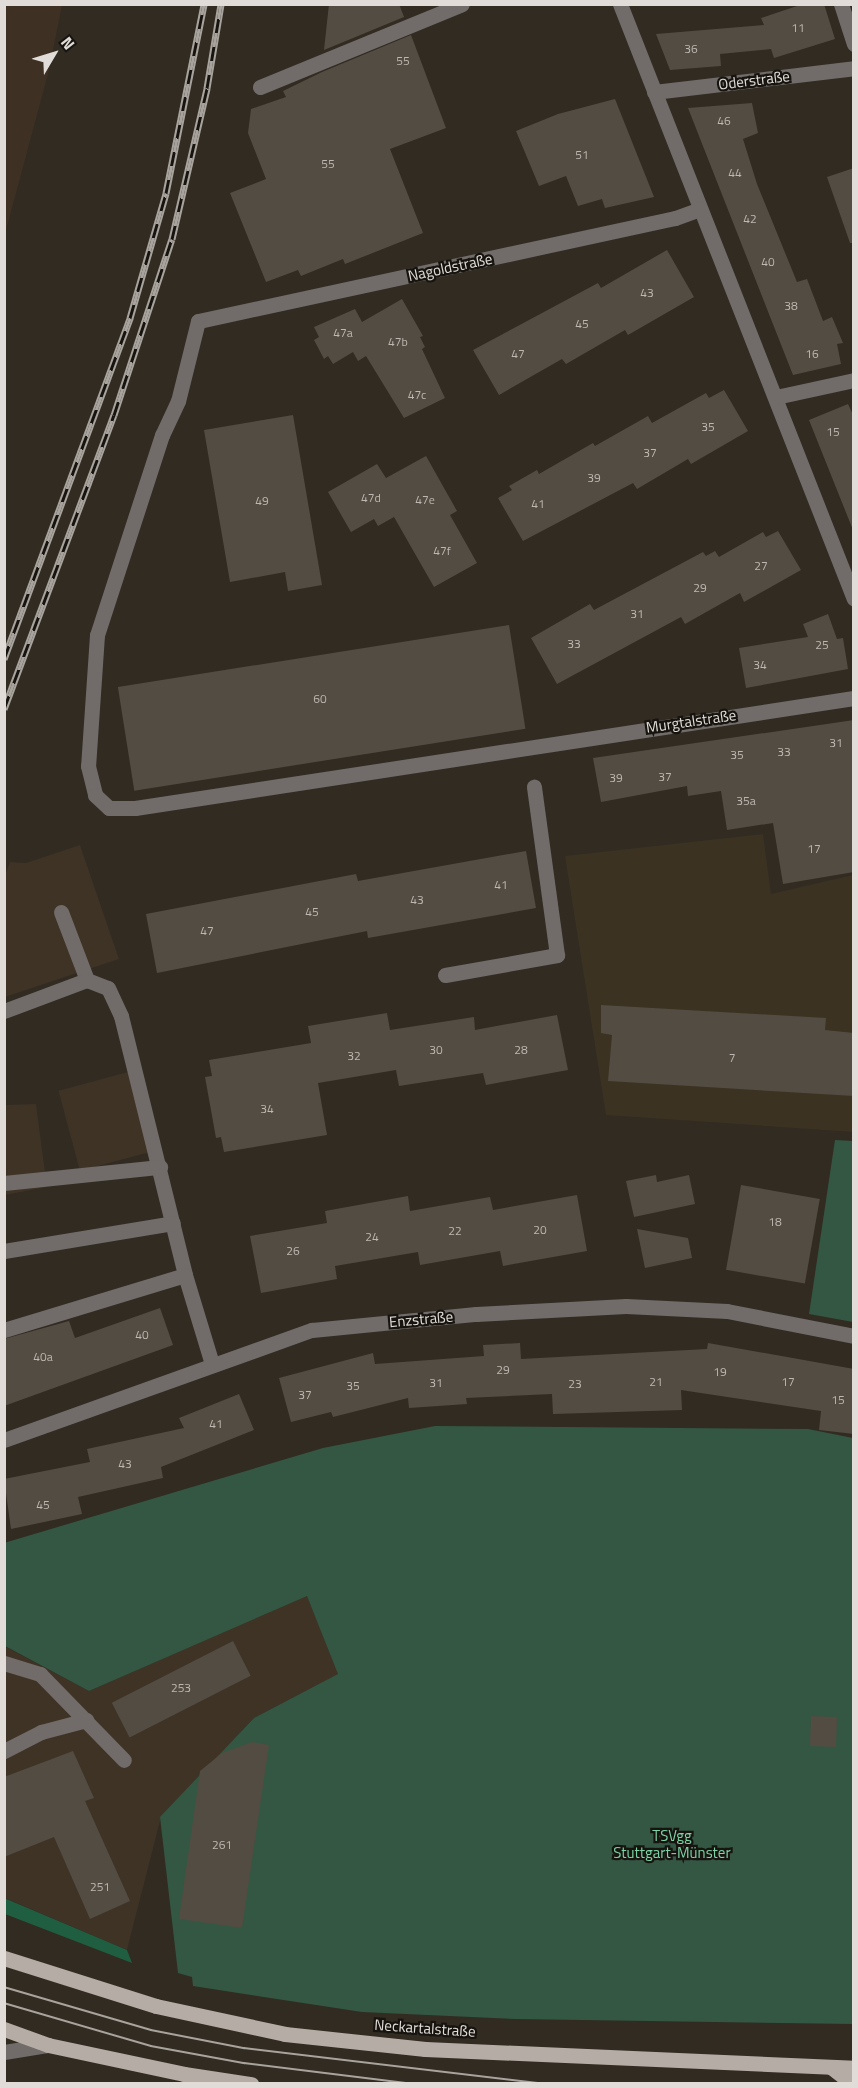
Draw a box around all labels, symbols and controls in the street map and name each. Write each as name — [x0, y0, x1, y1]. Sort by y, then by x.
house number: 11 — [791, 21, 805, 35]
north arrow — [24, 24, 84, 84]
text: N — [55, 31, 81, 55]
house number: 36 — [684, 42, 698, 56]
house number: 55 — [396, 54, 410, 68]
street label: Oderstraße — [717, 67, 791, 93]
house number: 46 — [717, 114, 731, 128]
house number: 51 — [575, 148, 589, 162]
house number: 55 — [321, 157, 335, 171]
house number: 44 — [728, 166, 742, 180]
house number: 42 — [743, 212, 757, 226]
street label: Nagoldstraße — [406, 249, 494, 285]
house number: 40 — [761, 255, 775, 269]
house number: 43 — [640, 286, 654, 300]
house number: 38 — [784, 299, 798, 313]
house number: 45 — [575, 317, 589, 331]
house number: 47a — [333, 326, 353, 340]
house number: 47b — [388, 335, 408, 349]
house number: 47 — [511, 347, 525, 361]
house number: 16 — [805, 347, 819, 361]
house number: 47c — [408, 388, 426, 402]
house number: 35 — [701, 420, 715, 434]
house number: 15 — [826, 425, 840, 439]
house number: 37 — [643, 446, 657, 460]
house number: 39 — [587, 471, 601, 485]
house number: 47d — [361, 491, 381, 505]
house number: 47e — [415, 493, 435, 507]
house number: 49 — [255, 494, 269, 508]
house number: 41 — [531, 497, 545, 511]
house number: 47f — [433, 544, 451, 558]
house number: 27 — [754, 559, 768, 573]
house number: 29 — [693, 581, 707, 595]
house number: 31 — [630, 607, 644, 621]
house number: 33 — [567, 637, 581, 651]
house number: 25 — [815, 638, 829, 652]
house number: 34 — [753, 658, 767, 672]
house number: 60 — [313, 692, 327, 706]
street label: Murgtalstraße — [645, 706, 737, 736]
house number: 31 — [829, 736, 843, 750]
house number: 33 — [777, 745, 791, 759]
house number: 35 — [730, 748, 744, 762]
house number: 37 — [658, 770, 672, 784]
house number: 39 — [609, 771, 623, 785]
house number: 35a — [736, 794, 756, 808]
house number: 17 — [807, 842, 821, 856]
house number: 41 — [494, 878, 508, 892]
house number: 43 — [410, 893, 424, 907]
house number: 45 — [305, 905, 319, 919]
house number: 47 — [200, 924, 214, 938]
house number: 30 — [429, 1043, 443, 1057]
house number: 28 — [514, 1043, 528, 1057]
house number: 32 — [347, 1049, 361, 1063]
house number: 7 — [729, 1051, 735, 1065]
house number: 34 — [260, 1102, 274, 1116]
house number: 18 — [768, 1215, 782, 1229]
house number: 20 — [533, 1223, 547, 1237]
house number: 22 — [448, 1224, 462, 1238]
house number: 24 — [365, 1230, 379, 1244]
house number: 26 — [286, 1244, 300, 1258]
street label: Enzstraße — [388, 1307, 454, 1331]
house number: 40 — [135, 1328, 149, 1342]
house number: 40a — [33, 1350, 53, 1364]
house number: 29 — [496, 1363, 510, 1377]
house number: 19 — [713, 1365, 727, 1379]
house number: 21 — [649, 1375, 663, 1389]
house number: 17 — [781, 1375, 795, 1389]
house number: 31 — [429, 1376, 443, 1390]
house number: 23 — [568, 1377, 582, 1391]
house number: 35 — [346, 1379, 360, 1393]
house number: 37 — [298, 1388, 312, 1402]
house number: 15 — [831, 1393, 845, 1407]
house number: 41 — [209, 1417, 223, 1431]
house number: 43 — [118, 1457, 132, 1471]
house number: 45 — [36, 1498, 50, 1512]
house number: 253 — [171, 1681, 191, 1695]
park label: TSVgg Stuttgart-Münster — [613, 1826, 731, 1861]
house number: 261 — [212, 1838, 232, 1852]
house number: 251 — [90, 1880, 110, 1894]
street label: Neckartalstraße — [374, 2015, 476, 2041]

